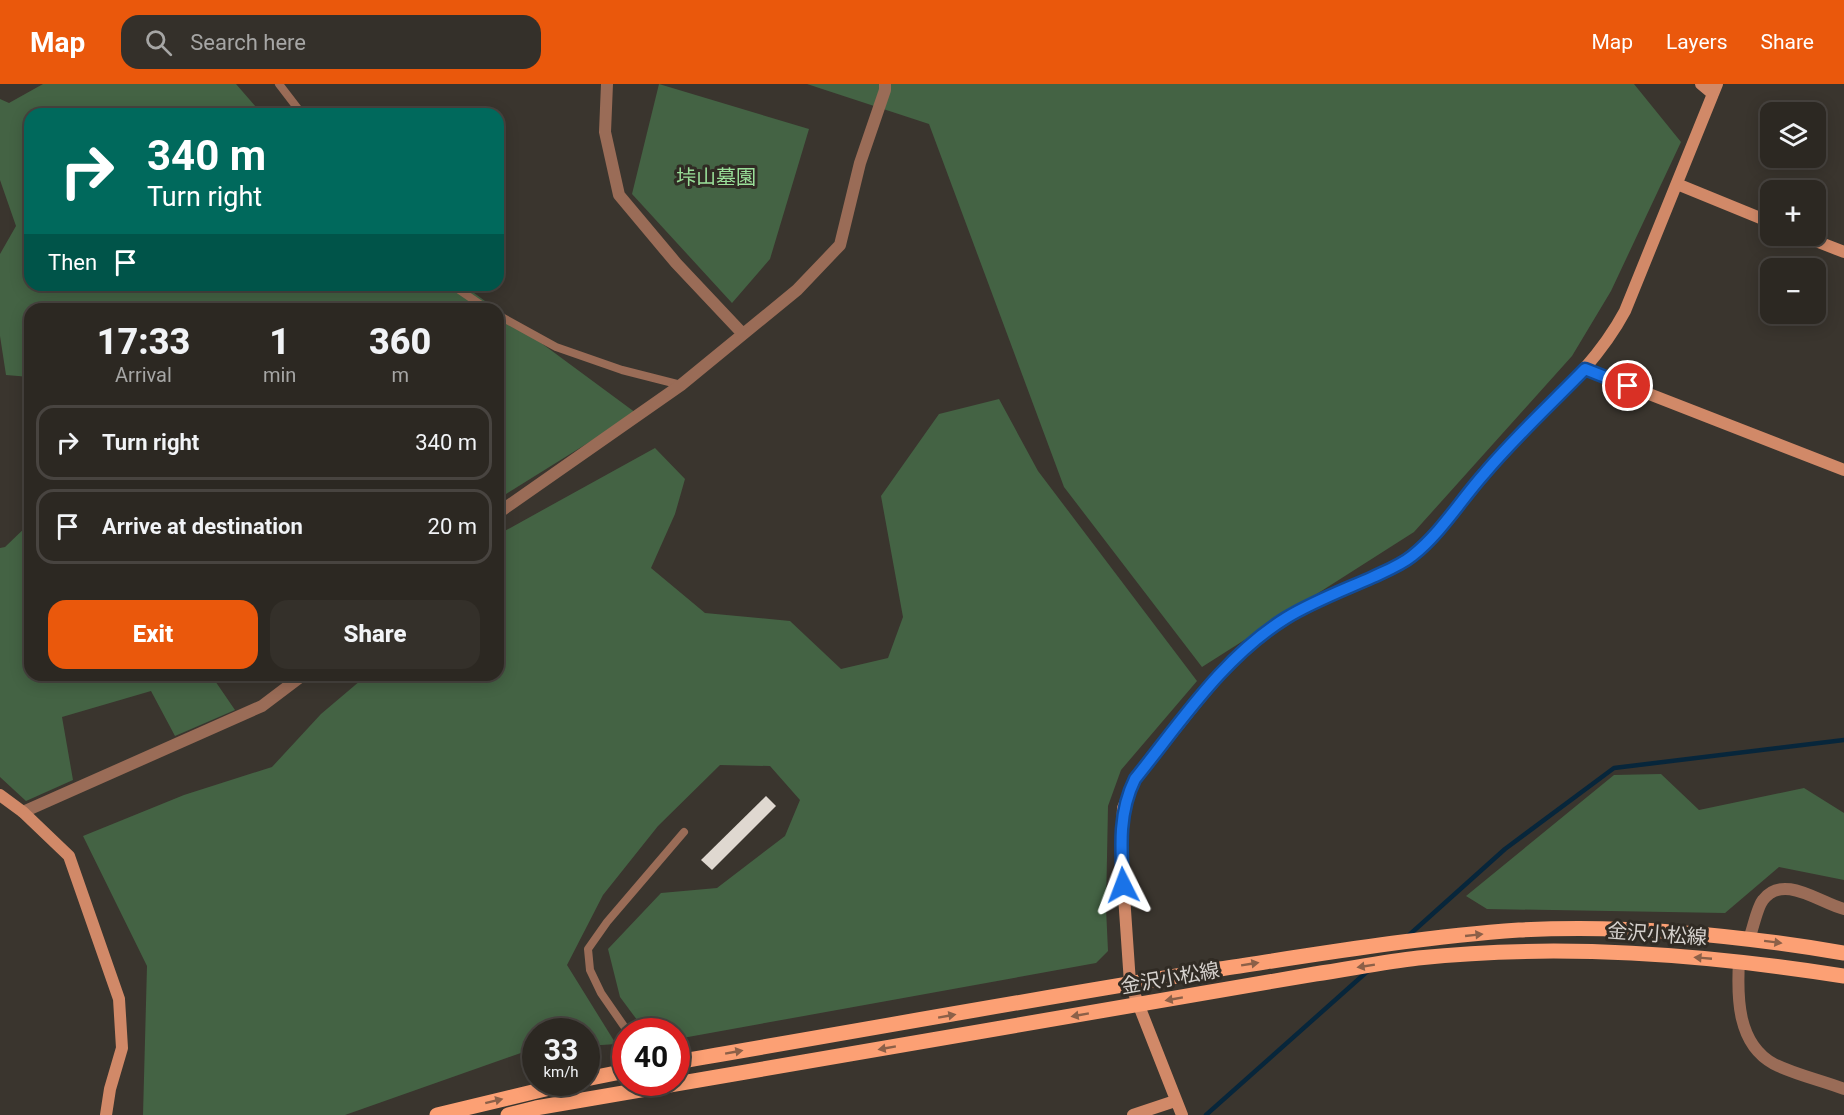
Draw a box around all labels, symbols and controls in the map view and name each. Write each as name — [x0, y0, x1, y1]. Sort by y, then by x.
search box — [121, 15, 541, 69]
text: Map — [30, 26, 85, 59]
icon: search — [142, 26, 175, 59]
text: Search here — [190, 30, 306, 55]
text: Map — [1591, 30, 1633, 54]
text: Layers — [1666, 30, 1727, 54]
text: Share — [1760, 30, 1814, 54]
map controls — [1760, 102, 1826, 324]
button: layers — [1760, 102, 1826, 168]
text: 340 m — [147, 131, 266, 180]
icon: right — [48, 132, 126, 210]
park label: 垰山墓園 — [676, 165, 756, 189]
button: + — [1760, 180, 1826, 246]
text: Turn right — [147, 181, 262, 213]
icon: arrive — [109, 246, 142, 279]
text: Then — [48, 250, 97, 275]
button: − — [1760, 258, 1826, 324]
text: 17:33 — [97, 321, 190, 363]
text: 1 — [269, 321, 290, 363]
text: 360 — [369, 321, 431, 363]
pin — [1602, 360, 1653, 411]
text: Arrival — [115, 363, 172, 387]
text: min — [263, 363, 296, 387]
text: m — [391, 363, 409, 387]
icon: arrive — [1611, 369, 1644, 402]
icon: right — [51, 426, 84, 459]
text: Turn right — [102, 430, 199, 455]
text: 340 m — [415, 430, 477, 455]
icon: arrive — [51, 510, 84, 543]
text: Arrive at destination — [102, 514, 303, 539]
text: 20 m — [428, 514, 477, 539]
button: Exit — [48, 600, 258, 669]
button: Share — [270, 600, 480, 669]
position arrow — [1091, 853, 1155, 917]
street label: 金沢小松線 — [1606, 919, 1708, 949]
one-way arrow — [1465, 930, 1484, 940]
one-way arrow — [1764, 938, 1783, 947]
one-way arrow — [1693, 953, 1712, 963]
street label: 金沢小松線 — [1119, 957, 1221, 999]
one-way arrow — [1241, 960, 1260, 969]
one-way arrow — [1357, 962, 1376, 971]
one-way arrow — [1165, 995, 1184, 1004]
one-way arrow — [938, 1011, 957, 1020]
one-way arrow — [1070, 1011, 1089, 1020]
speed limit sign: 40 — [612, 1018, 690, 1096]
text: 33 — [544, 1032, 578, 1067]
one-way arrow — [878, 1044, 897, 1053]
one-way arrow — [725, 1047, 744, 1056]
text: km/h — [543, 1063, 579, 1081]
one-way arrow — [485, 1095, 503, 1105]

